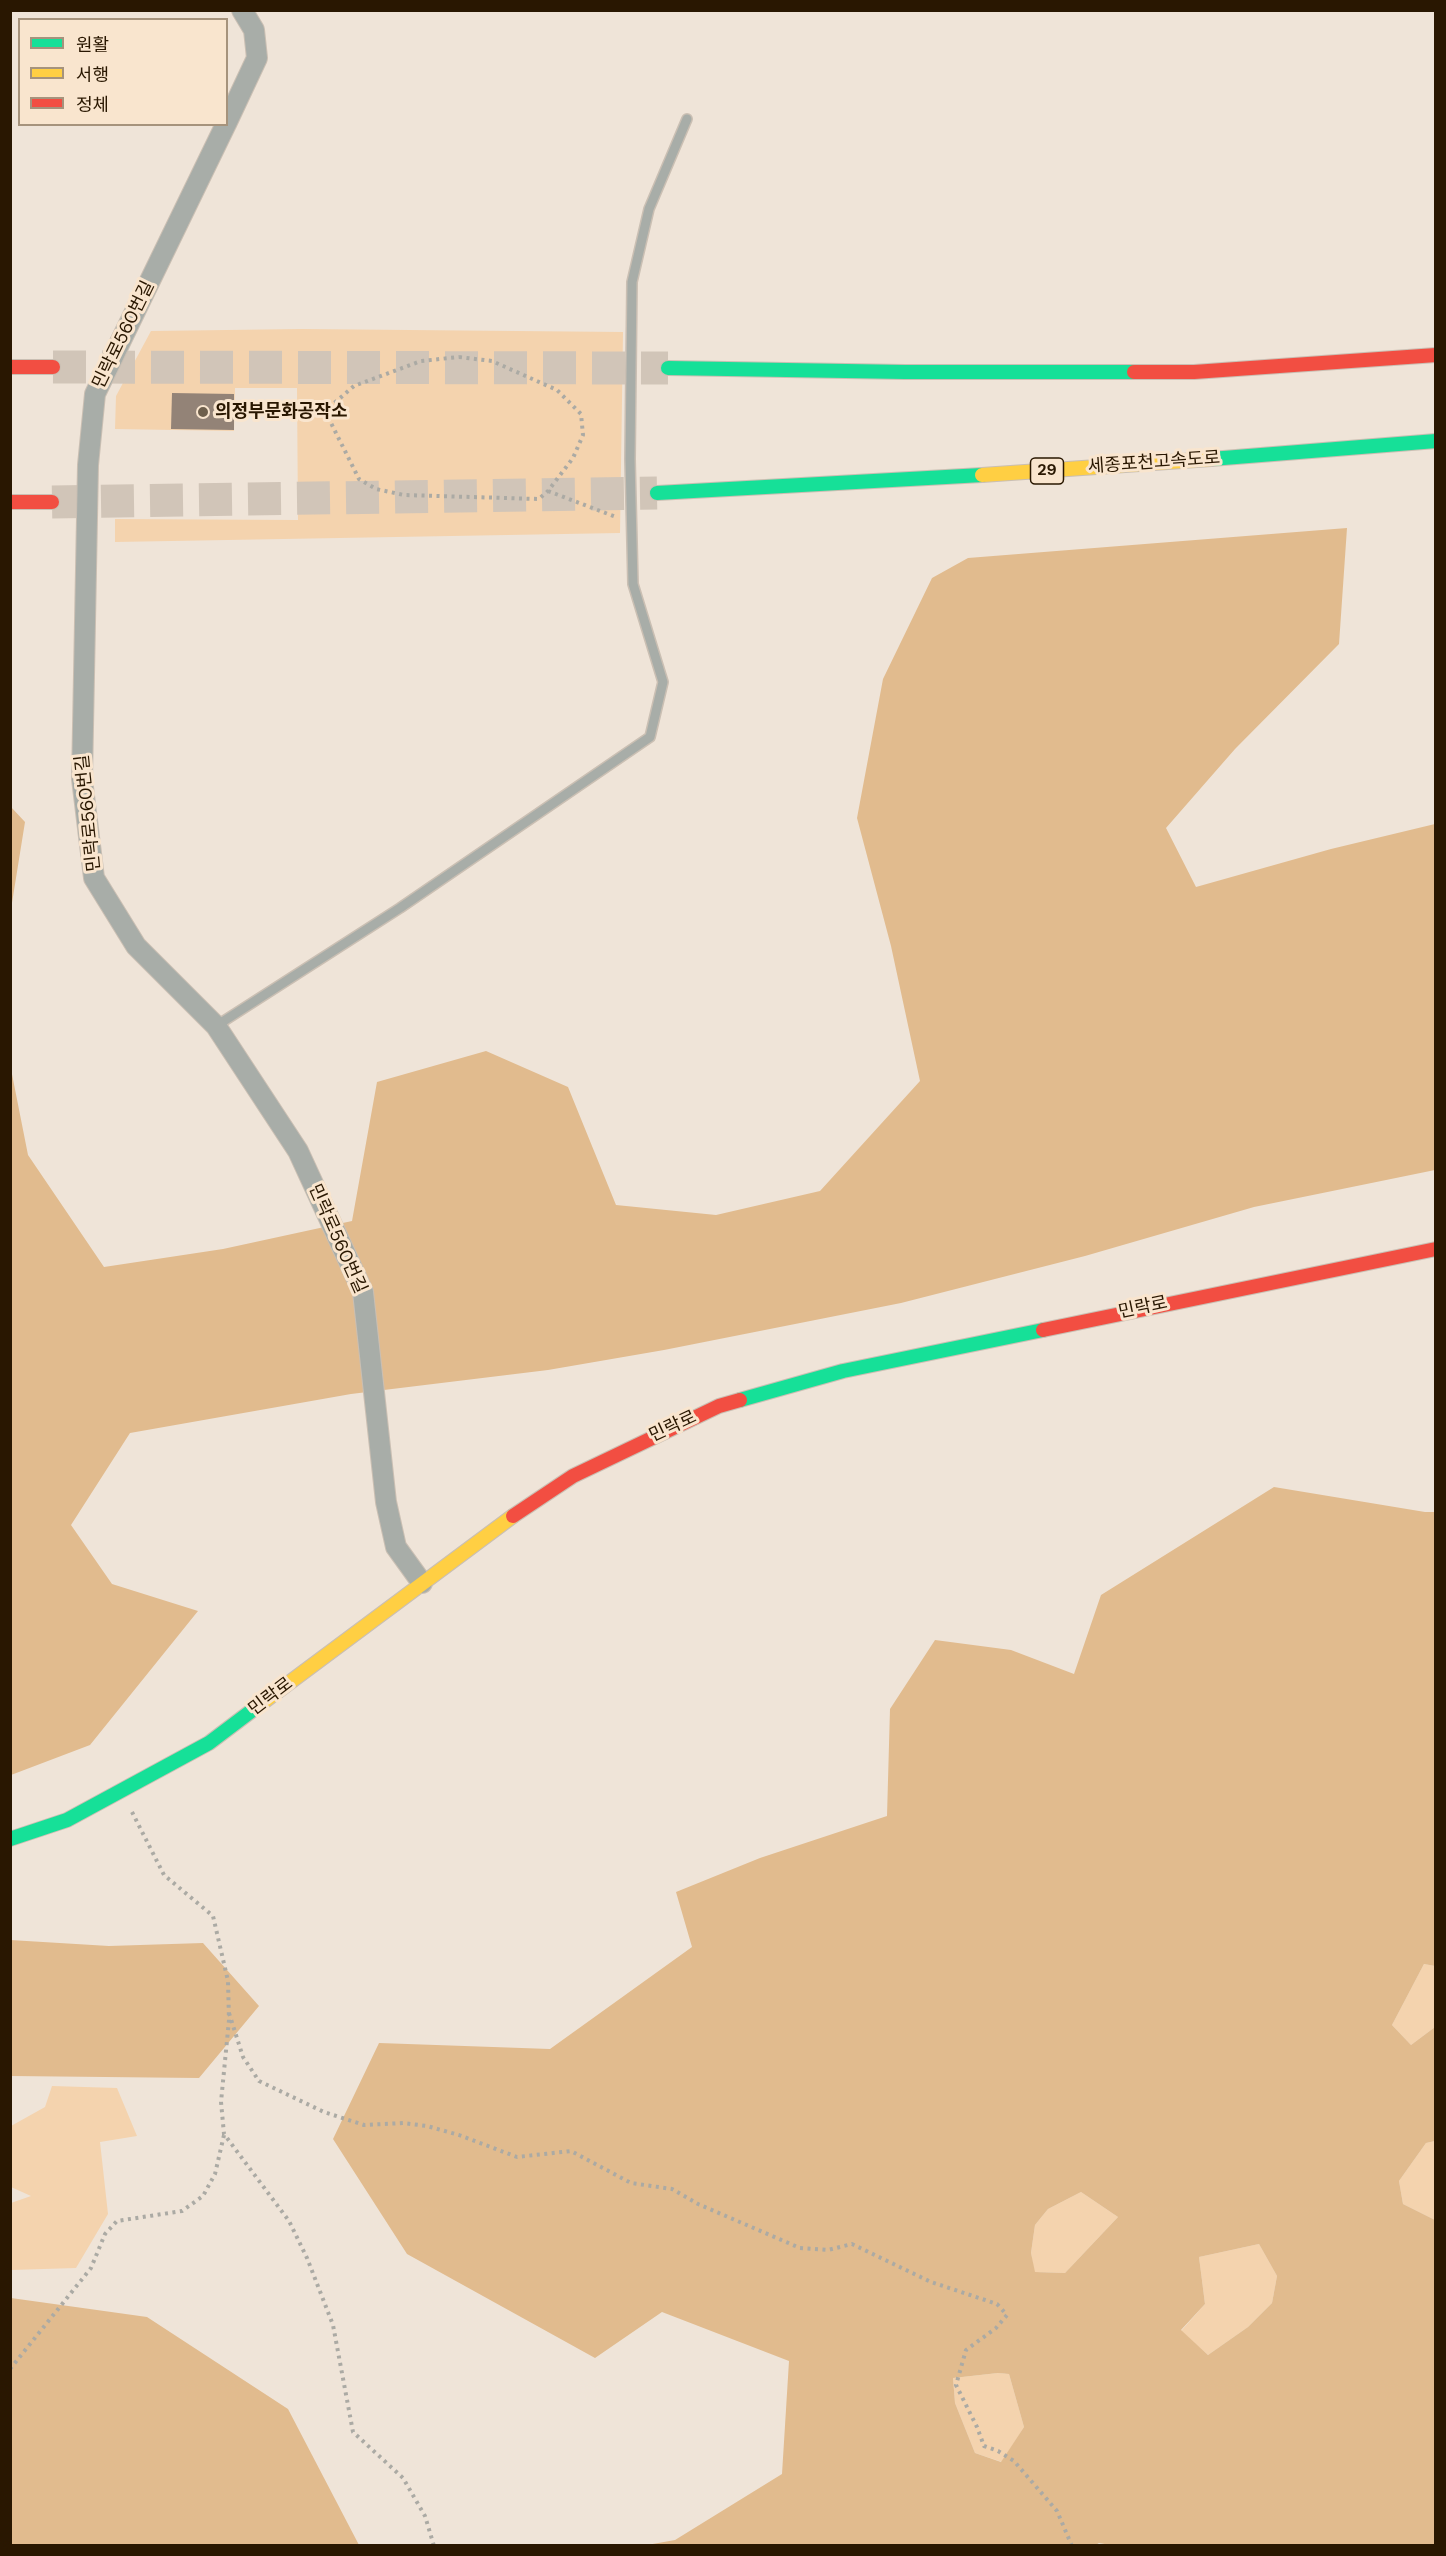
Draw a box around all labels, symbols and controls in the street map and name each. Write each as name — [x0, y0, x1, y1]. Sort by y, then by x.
legend — [18, 18, 228, 126]
text: 원활 — [76, 33, 109, 57]
text: 서행 — [76, 63, 109, 87]
text: 정체 — [76, 93, 109, 117]
street label: 민락로560번길 — [89, 278, 159, 392]
place label: 의정부문화공작소 — [215, 401, 347, 423]
marker: 의정부문화공작소 — [196, 405, 210, 419]
street label: 세종포천고속도로 — [1087, 448, 1221, 478]
road number: 29 — [1030, 458, 1064, 484]
street label: 민락로560번길 — [72, 753, 106, 873]
street label: 민락로560번길 — [303, 1181, 371, 1297]
street label: 민락로 — [1116, 1292, 1170, 1324]
street label: 민락로 — [646, 1407, 700, 1447]
street label: 민락로 — [245, 1673, 297, 1721]

